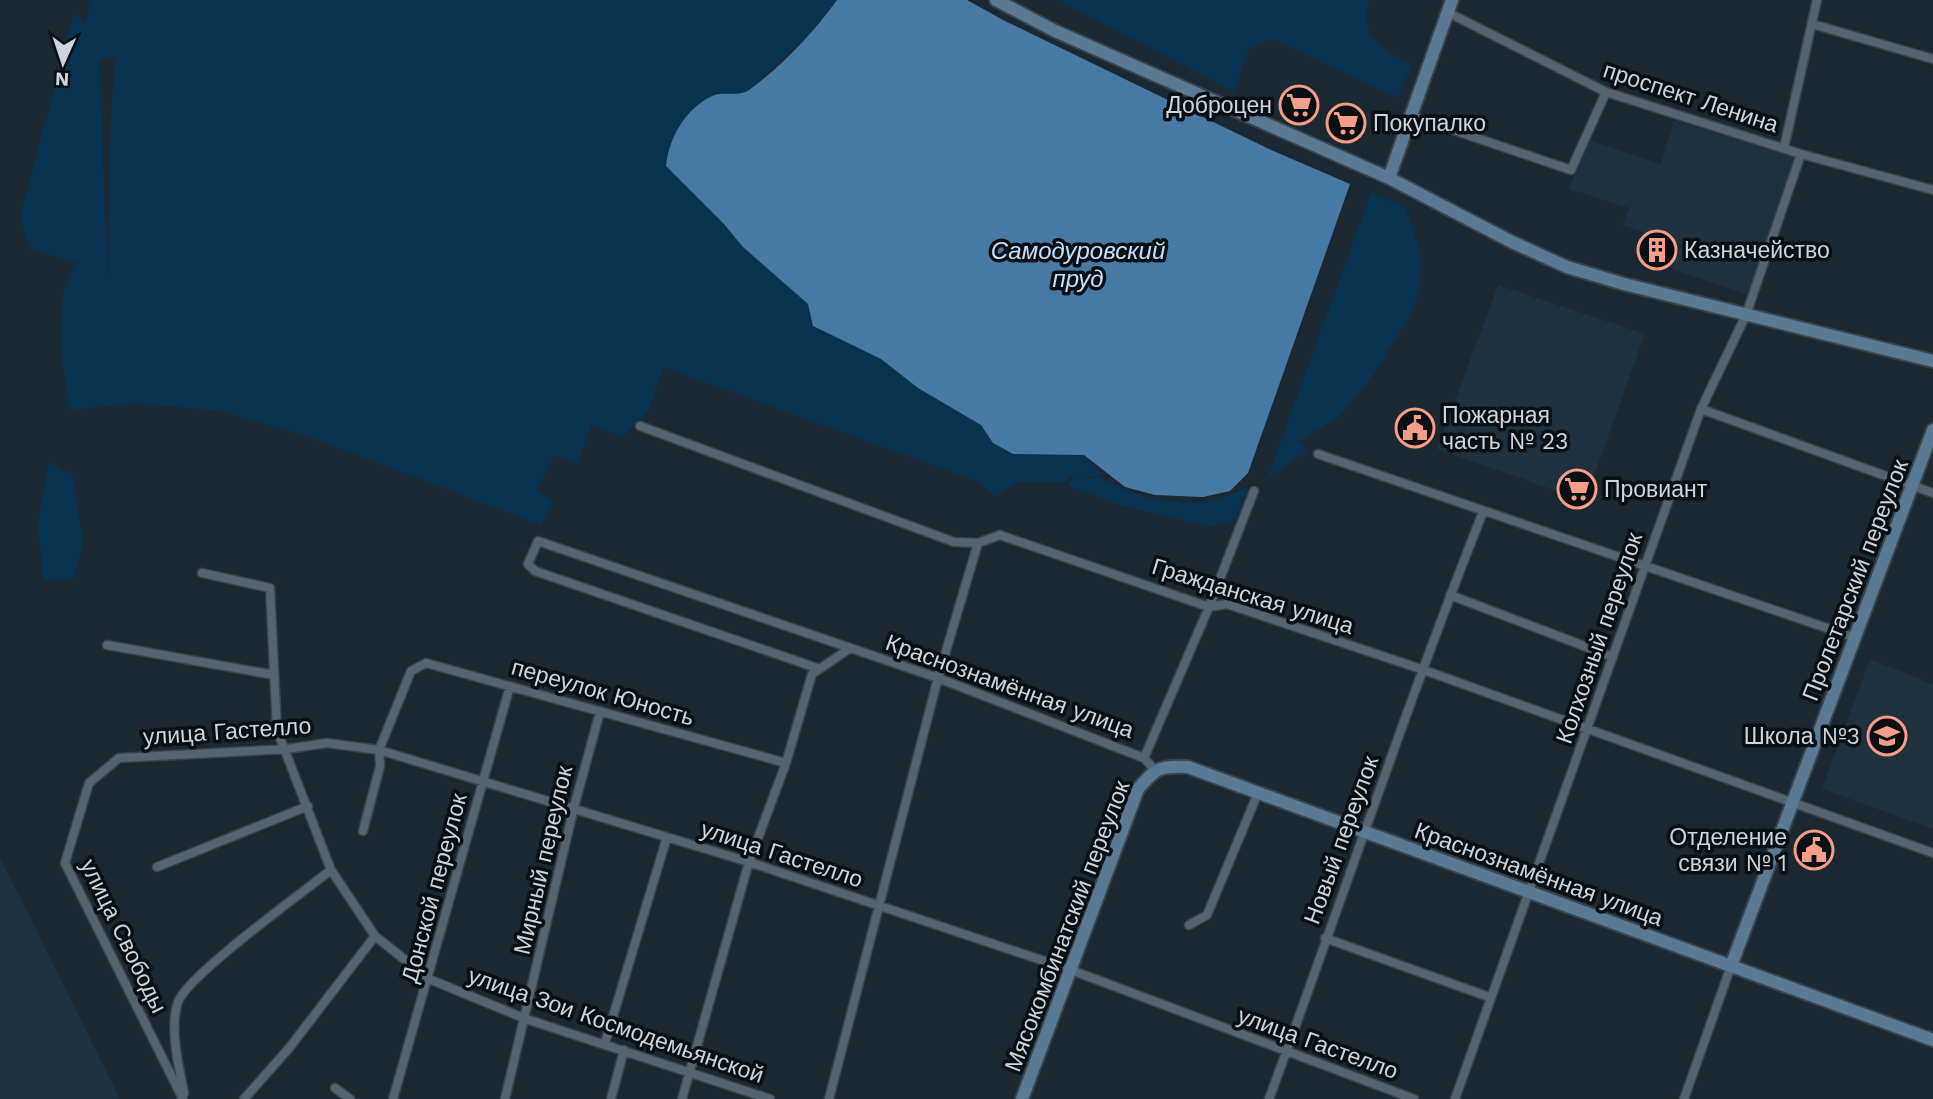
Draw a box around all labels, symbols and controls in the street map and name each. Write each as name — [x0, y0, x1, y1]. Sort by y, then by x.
north arrow — [28, 28, 98, 98]
street label: проспект Ленина — [1600, 56, 1782, 139]
text: N — [54, 68, 70, 91]
supermarket icon: Доброцен — [1278, 84, 1320, 126]
place label: Доброцен — [1166, 92, 1272, 119]
supermarket icon: Покупалко — [1325, 102, 1367, 144]
place label: Покупалко — [1373, 110, 1486, 137]
building icon: Казначейство — [1636, 229, 1678, 271]
water label: Самодуровский пруд — [991, 237, 1165, 293]
place label: Казначейство — [1684, 237, 1830, 264]
place label: Пожарная часть № 23 — [1442, 402, 1568, 455]
public building icon: Пожарная часть № 23 — [1394, 407, 1436, 449]
street label: Пролетарский переулок — [1797, 455, 1914, 705]
supermarket icon: Провиант — [1556, 468, 1598, 510]
place label: Провиант — [1604, 476, 1708, 503]
street label: Колхозный переулок — [1551, 528, 1649, 747]
street label: Гражданская улица — [1149, 553, 1357, 640]
street label: Краснознамённая улица — [882, 629, 1138, 744]
street label: переулок Юность — [508, 653, 697, 731]
street label: улица Гастелло — [142, 712, 312, 751]
school or university icon: Школа №3 — [1866, 715, 1908, 757]
place label: Школа №3 — [1744, 723, 1860, 750]
street label: Новый переулок — [1299, 752, 1385, 928]
street label: Мирный переулок — [509, 762, 579, 957]
street label: Мясокомбинатский переулок — [999, 776, 1136, 1075]
street label: Донской переулок — [396, 790, 473, 986]
street label: улица Гастелло — [697, 816, 866, 893]
street label: Краснознамённая улица — [1411, 817, 1667, 932]
place label: Отделение связи № 1 — [1669, 824, 1787, 877]
public building icon: Отделение связи № 1 — [1793, 829, 1835, 871]
street label: улица Свободы — [75, 855, 172, 1018]
street label: улица Зои Космодемьянской — [464, 962, 767, 1089]
street label: улица Гастелло — [1234, 1002, 1402, 1085]

